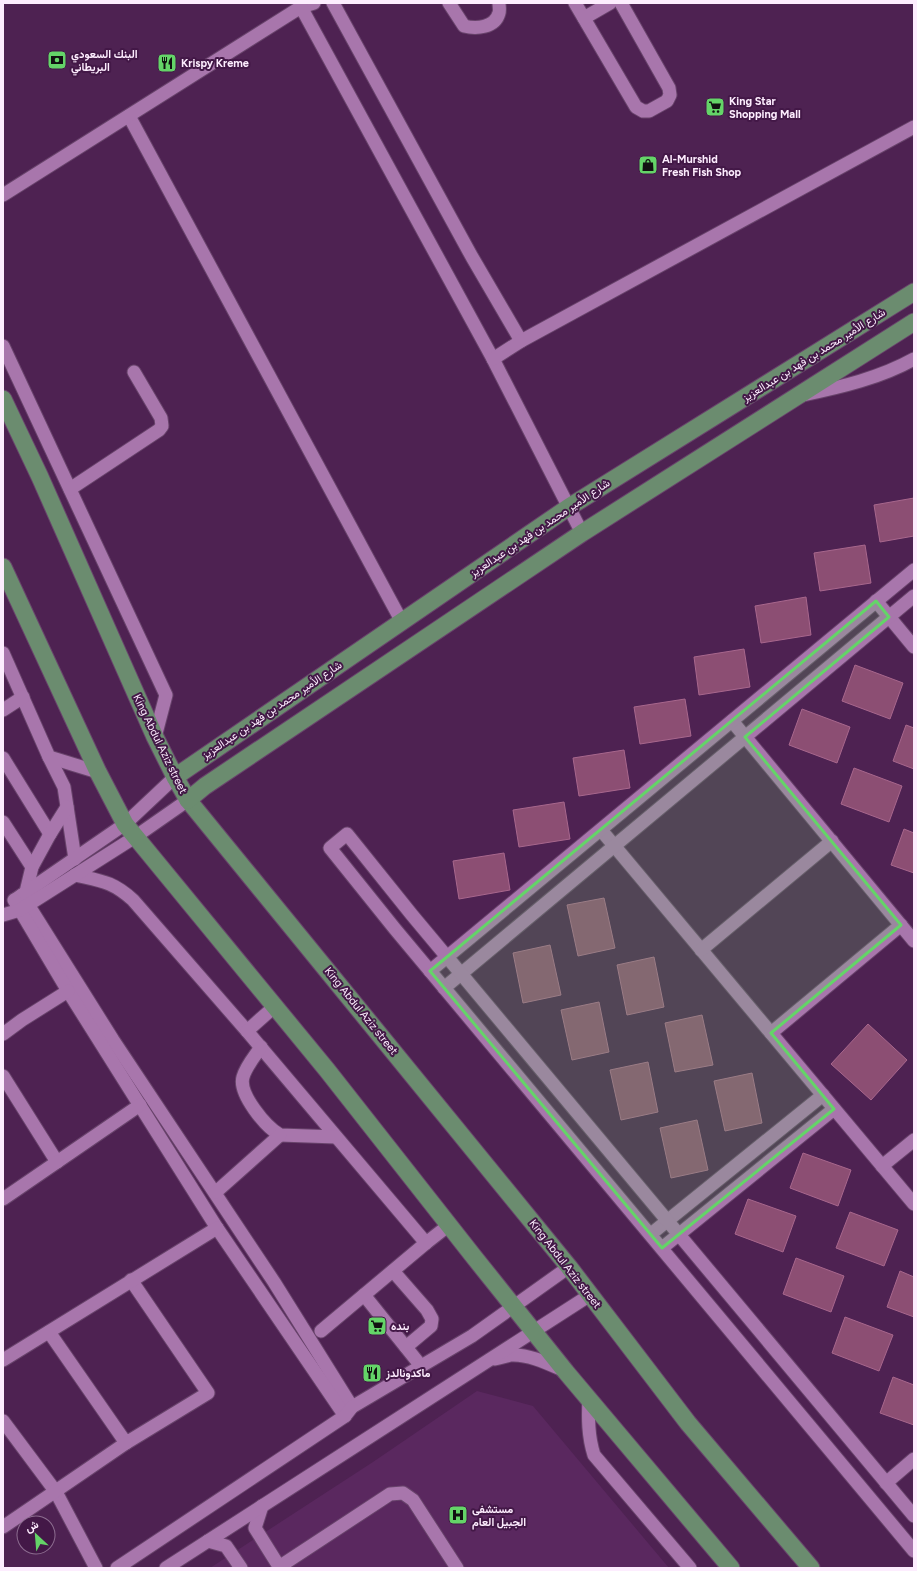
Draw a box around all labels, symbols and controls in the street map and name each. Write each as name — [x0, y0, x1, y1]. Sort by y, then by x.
place label: البنك السعودي البريطاني — [71, 48, 138, 76]
bank icon: البنك السعودي البريطاني — [46, 49, 68, 71]
restaurant icon: Krispy Kreme — [156, 52, 178, 74]
place label: Krispy Kreme — [181, 57, 249, 70]
place label: King Star Shopping Mall — [729, 95, 801, 121]
supermarket icon: King Star Shopping Mall — [704, 96, 726, 118]
place label: Al-Murshid Fresh Fish Shop — [662, 153, 742, 179]
shop icon: Al-Murshid Fresh Fish Shop — [637, 154, 659, 176]
street label: شارع الأمير محمد بن فهد بن عبدالعزيز — [739, 305, 888, 406]
street label: شارع الأمير محمد بن فهد بن عبدالعزيز — [467, 476, 613, 581]
street label: شارع الأمير محمد بن فهد بن عبدالعزيز — [199, 658, 345, 763]
street label: King Abdul Aziz street — [130, 692, 190, 796]
street label: King Abdul Aziz street — [322, 965, 400, 1057]
street label: King Abdul Aziz street — [526, 1217, 604, 1311]
supermarket icon: بنده — [366, 1315, 388, 1337]
place label: بنده — [391, 1320, 409, 1333]
restaurant icon: ماكدونالدز — [361, 1362, 383, 1384]
place label: ماكدونالدز — [385, 1367, 431, 1380]
place label: مستشفى الجبيل العام — [472, 1503, 526, 1530]
hospital icon: مستشفى الجبيل العام — [447, 1504, 469, 1526]
north arrow — [16, 1515, 56, 1555]
text: ش — [23, 1518, 41, 1535]

